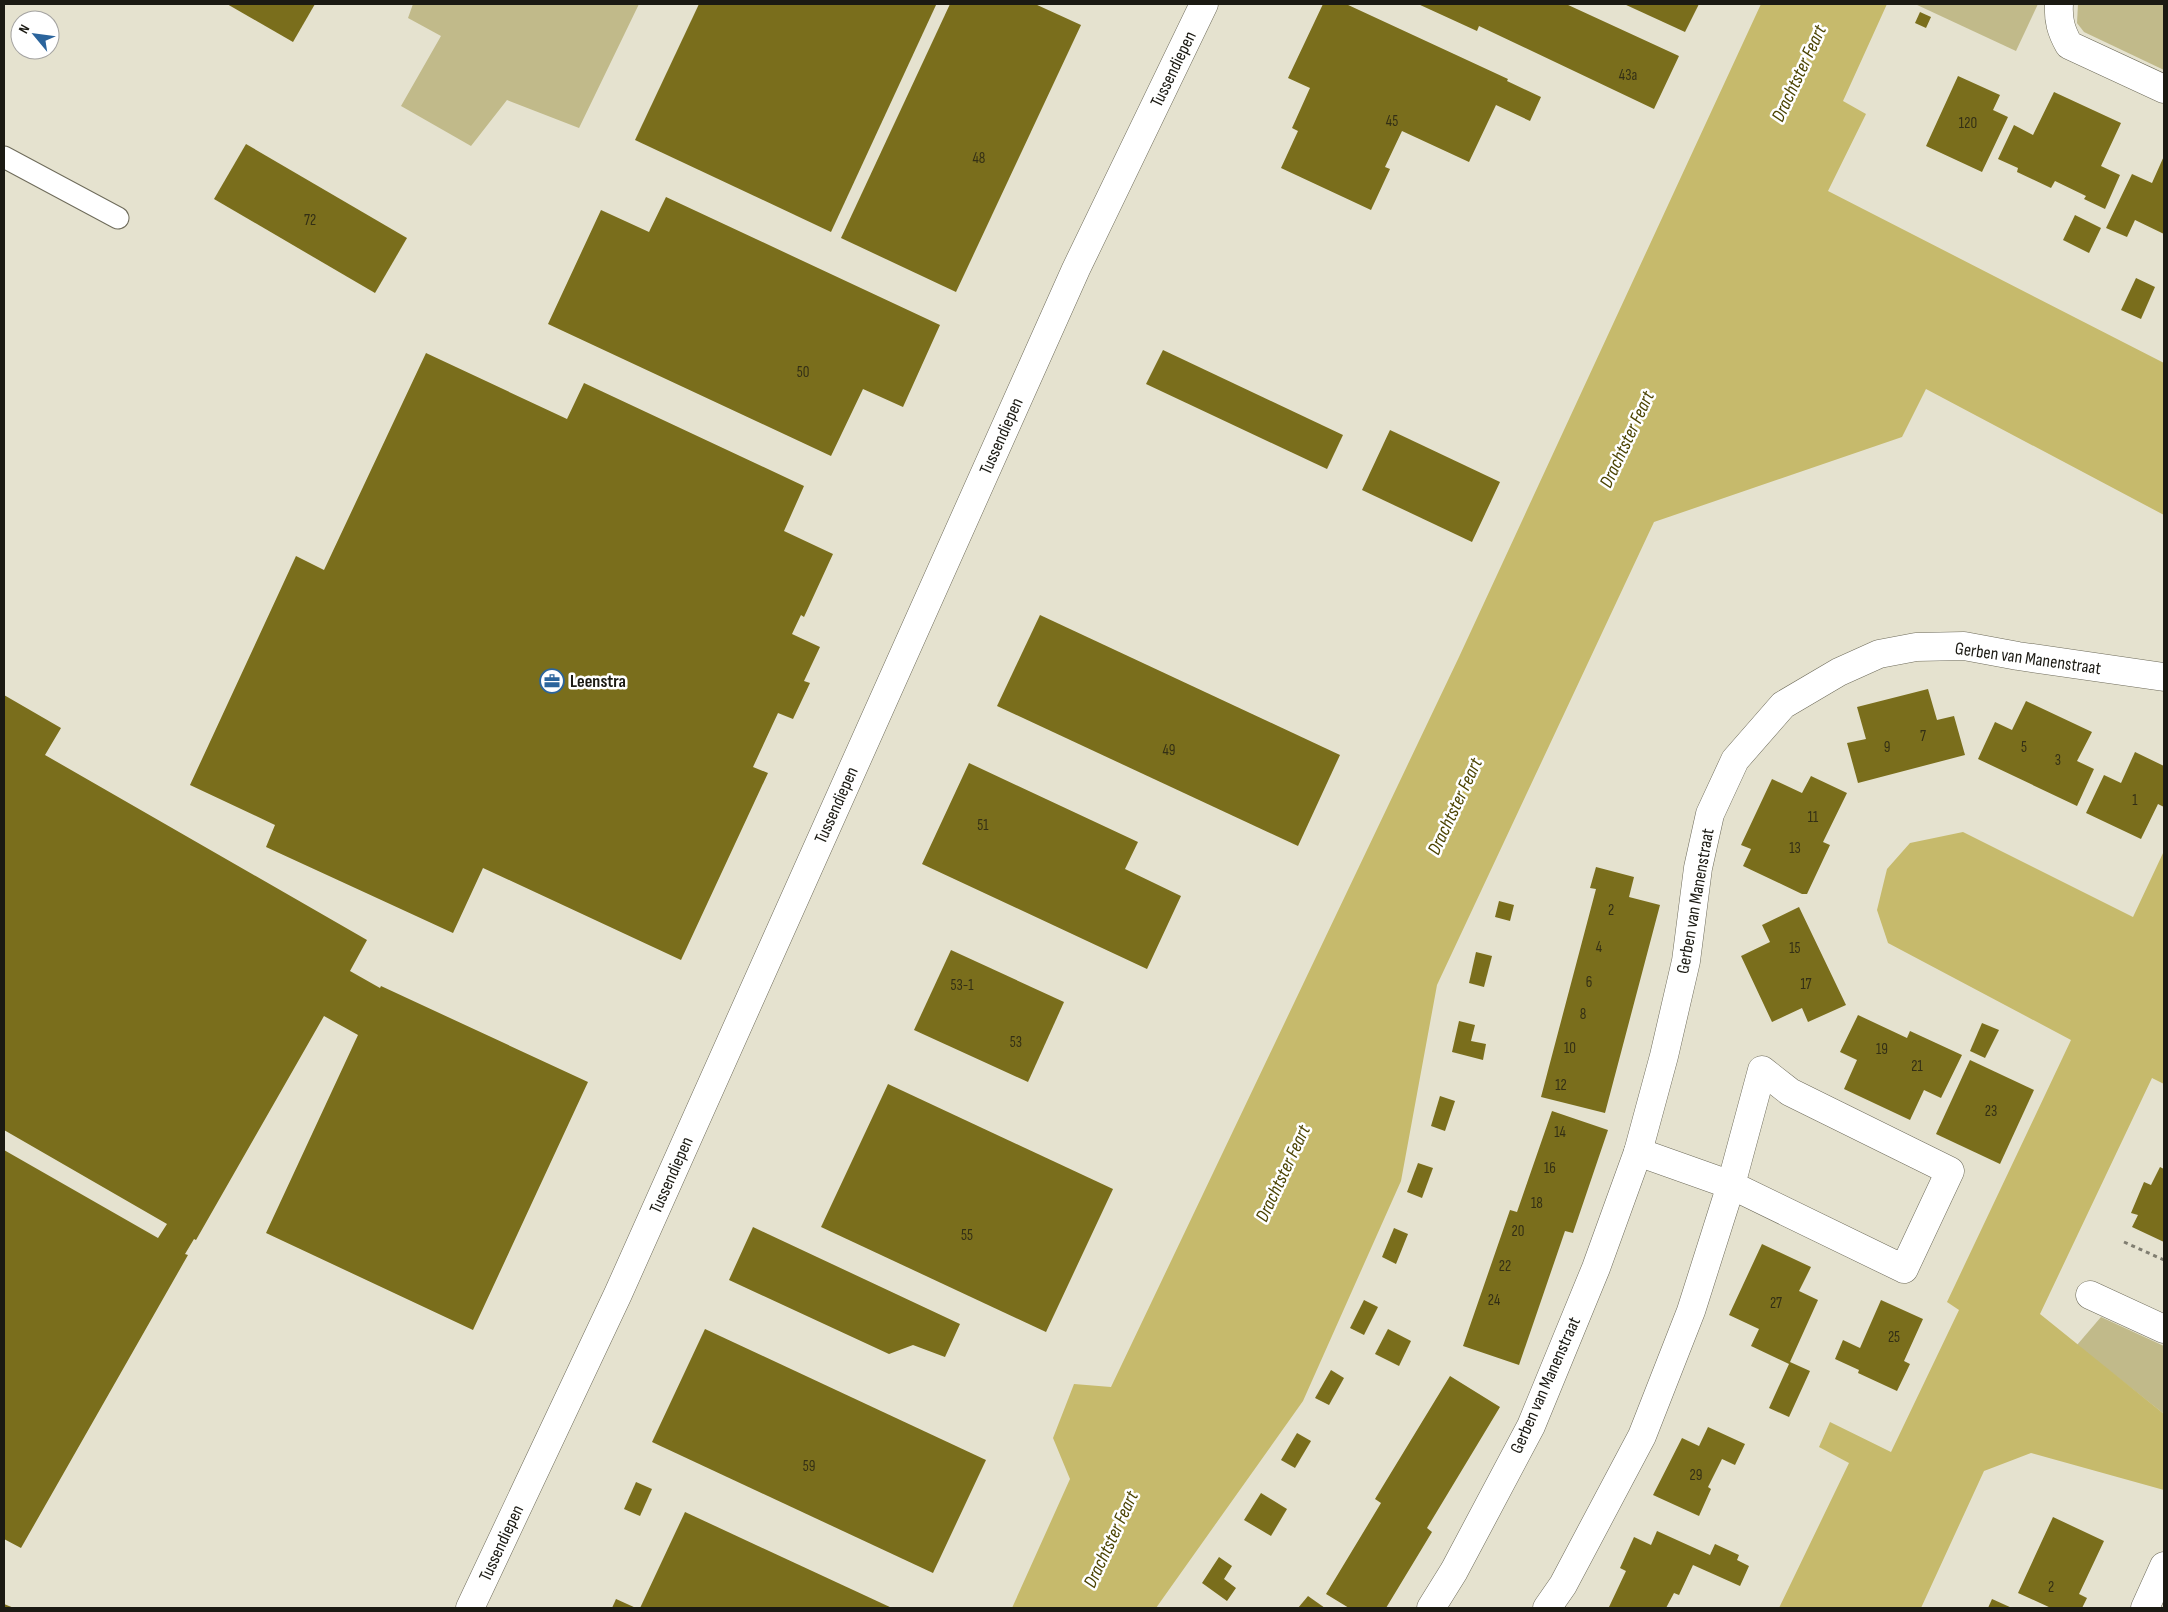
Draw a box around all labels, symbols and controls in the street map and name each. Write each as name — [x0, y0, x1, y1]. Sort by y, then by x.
north arrow — [10, 10, 60, 60]
water label: Drachtster Feart — [1767, 20, 1832, 126]
text: N — [15, 22, 33, 36]
street label: Tussendiepen — [1146, 28, 1201, 111]
house number: 43a — [1619, 66, 1637, 85]
house number: 45 — [1386, 112, 1398, 131]
house number: 120 — [1959, 114, 1977, 133]
house number: 48 — [973, 149, 985, 168]
house number: 72 — [304, 211, 316, 230]
house number: 50 — [797, 363, 809, 382]
water label: Drachtster Feart — [1595, 386, 1660, 492]
street label: Tussendiepen — [975, 395, 1028, 478]
street label: Gerben van Manenstraat — [1954, 638, 2103, 679]
office icon: Leenstra — [539, 668, 565, 694]
place label: Leenstra — [570, 671, 626, 692]
house number: 7 — [1920, 727, 1926, 746]
house number: 9 — [1884, 738, 1890, 757]
house number: 5 — [2021, 738, 2027, 757]
house number: 49 — [1163, 741, 1175, 760]
house number: 3 — [2055, 751, 2061, 770]
water label: Drachtster Feart — [1423, 753, 1488, 859]
street label: Tussendiepen — [810, 764, 863, 847]
house number: 1 — [2132, 791, 2138, 810]
house number: 11 — [1808, 808, 1819, 827]
house number: 51 — [977, 816, 989, 835]
street label: Gerben van Manenstraat — [1672, 826, 1719, 975]
house number: 13 — [1789, 839, 1801, 858]
house number: 2 — [1608, 901, 1614, 920]
house number: 4 — [1596, 938, 1602, 957]
house number: 15 — [1789, 939, 1801, 958]
house number: 6 — [1586, 973, 1592, 992]
house number: 17 — [1800, 975, 1812, 994]
house number: 53-1 — [950, 976, 974, 995]
house number: 8 — [1580, 1005, 1586, 1024]
house number: 53 — [1010, 1033, 1022, 1052]
house number: 10 — [1564, 1039, 1576, 1058]
house number: 19 — [1876, 1040, 1888, 1059]
house number: 21 — [1911, 1057, 1923, 1076]
house number: 12 — [1555, 1076, 1567, 1095]
house number: 23 — [1985, 1102, 1997, 1121]
water label: Drachtster Feart — [1251, 1120, 1316, 1226]
house number: 14 — [1554, 1123, 1566, 1142]
street label: Tussendiepen — [645, 1134, 698, 1217]
house number: 16 — [1544, 1159, 1556, 1178]
house number: 18 — [1531, 1194, 1543, 1213]
house number: 20 — [1512, 1222, 1524, 1241]
house number: 55 — [961, 1226, 973, 1245]
house number: 22 — [1499, 1257, 1511, 1276]
house number: 24 — [1488, 1291, 1500, 1310]
house number: 27 — [1770, 1294, 1782, 1313]
street label: Gerben van Manenstraat — [1506, 1313, 1585, 1457]
house number: 25 — [1888, 1328, 1900, 1347]
house number: 59 — [803, 1457, 815, 1476]
house number: 29 — [1690, 1466, 1702, 1485]
water label: Drachtster Feart — [1079, 1486, 1144, 1592]
street label: Tussendiepen — [475, 1502, 528, 1585]
house number: 2 — [2048, 1578, 2054, 1597]

